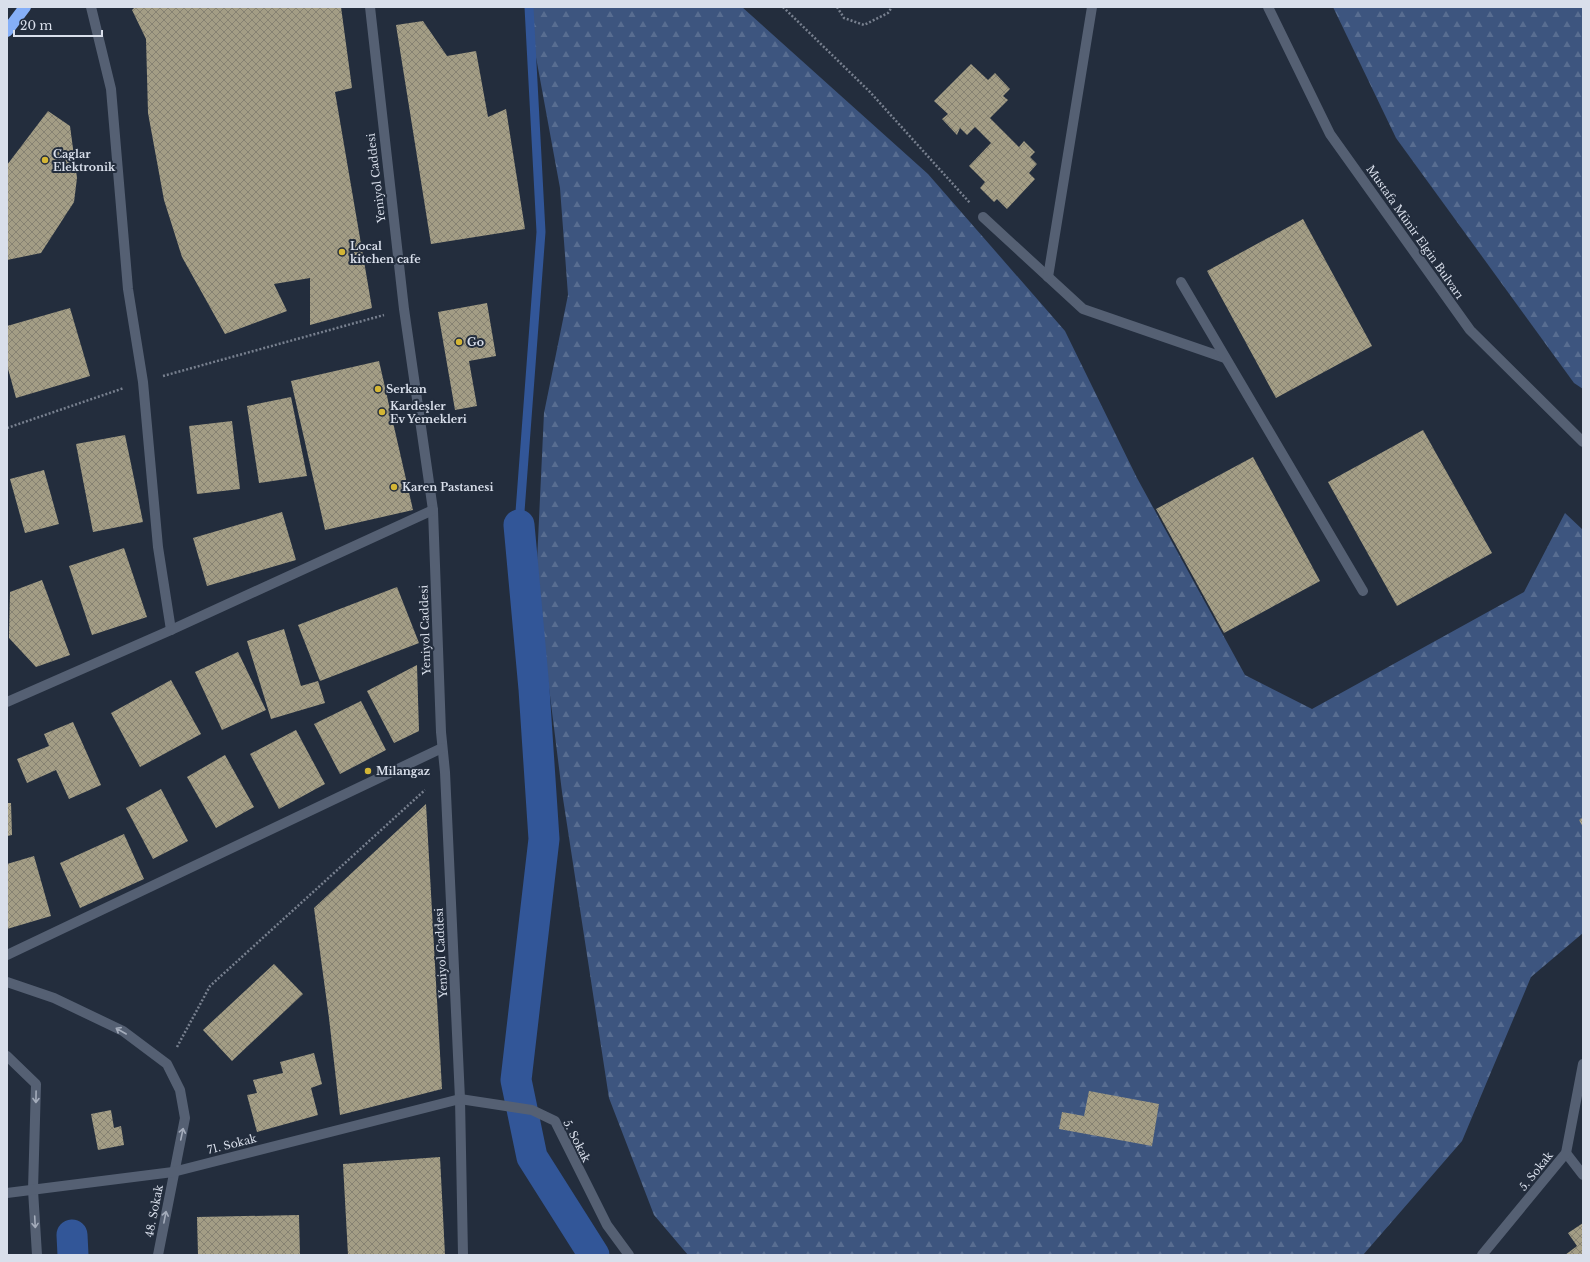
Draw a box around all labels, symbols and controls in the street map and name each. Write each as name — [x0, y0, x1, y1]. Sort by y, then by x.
scale bar — [14, 12, 102, 38]
text: 20 m — [20, 18, 52, 33]
street label: Yeniyol Caddesi — [364, 132, 389, 225]
place label: Caglar Elektronik — [53, 147, 116, 174]
marker: Caglar Elektronik — [40, 155, 50, 165]
street label: Mustafa Münir Elgin Bulvarı — [1363, 162, 1467, 302]
place label: Local kitchen cafe — [350, 239, 421, 266]
marker: Local kitchen cafe — [337, 247, 347, 257]
place label: Go — [467, 335, 484, 349]
marker: Go — [454, 337, 464, 347]
place label: Serkan — [386, 382, 427, 396]
marker: Serkan — [373, 384, 383, 394]
place label: Kardeşler Ev Yemekleri — [390, 399, 467, 426]
marker: Kardeşler Ev Yemekleri — [377, 407, 387, 417]
place label: Karen Pastanesi — [402, 480, 493, 494]
marker: Karen Pastanesi — [389, 482, 399, 492]
street label: Yeniyol Caddesi — [416, 584, 434, 676]
place label: Milangaz — [376, 764, 430, 778]
marker: Milangaz — [363, 766, 373, 776]
street label: Yeniyol Caddesi — [432, 907, 450, 999]
one-way arrow — [115, 1026, 127, 1034]
one-way arrow — [32, 1090, 40, 1103]
street label: 5. Sokak — [560, 1117, 594, 1165]
one-way arrow — [178, 1127, 186, 1140]
street label: 71. Sokak — [206, 1131, 258, 1157]
street label: 5. Sokak — [1516, 1148, 1556, 1193]
street label: 48. Sokak — [142, 1183, 166, 1238]
one-way arrow — [161, 1211, 169, 1224]
one-way arrow — [32, 1215, 39, 1228]

